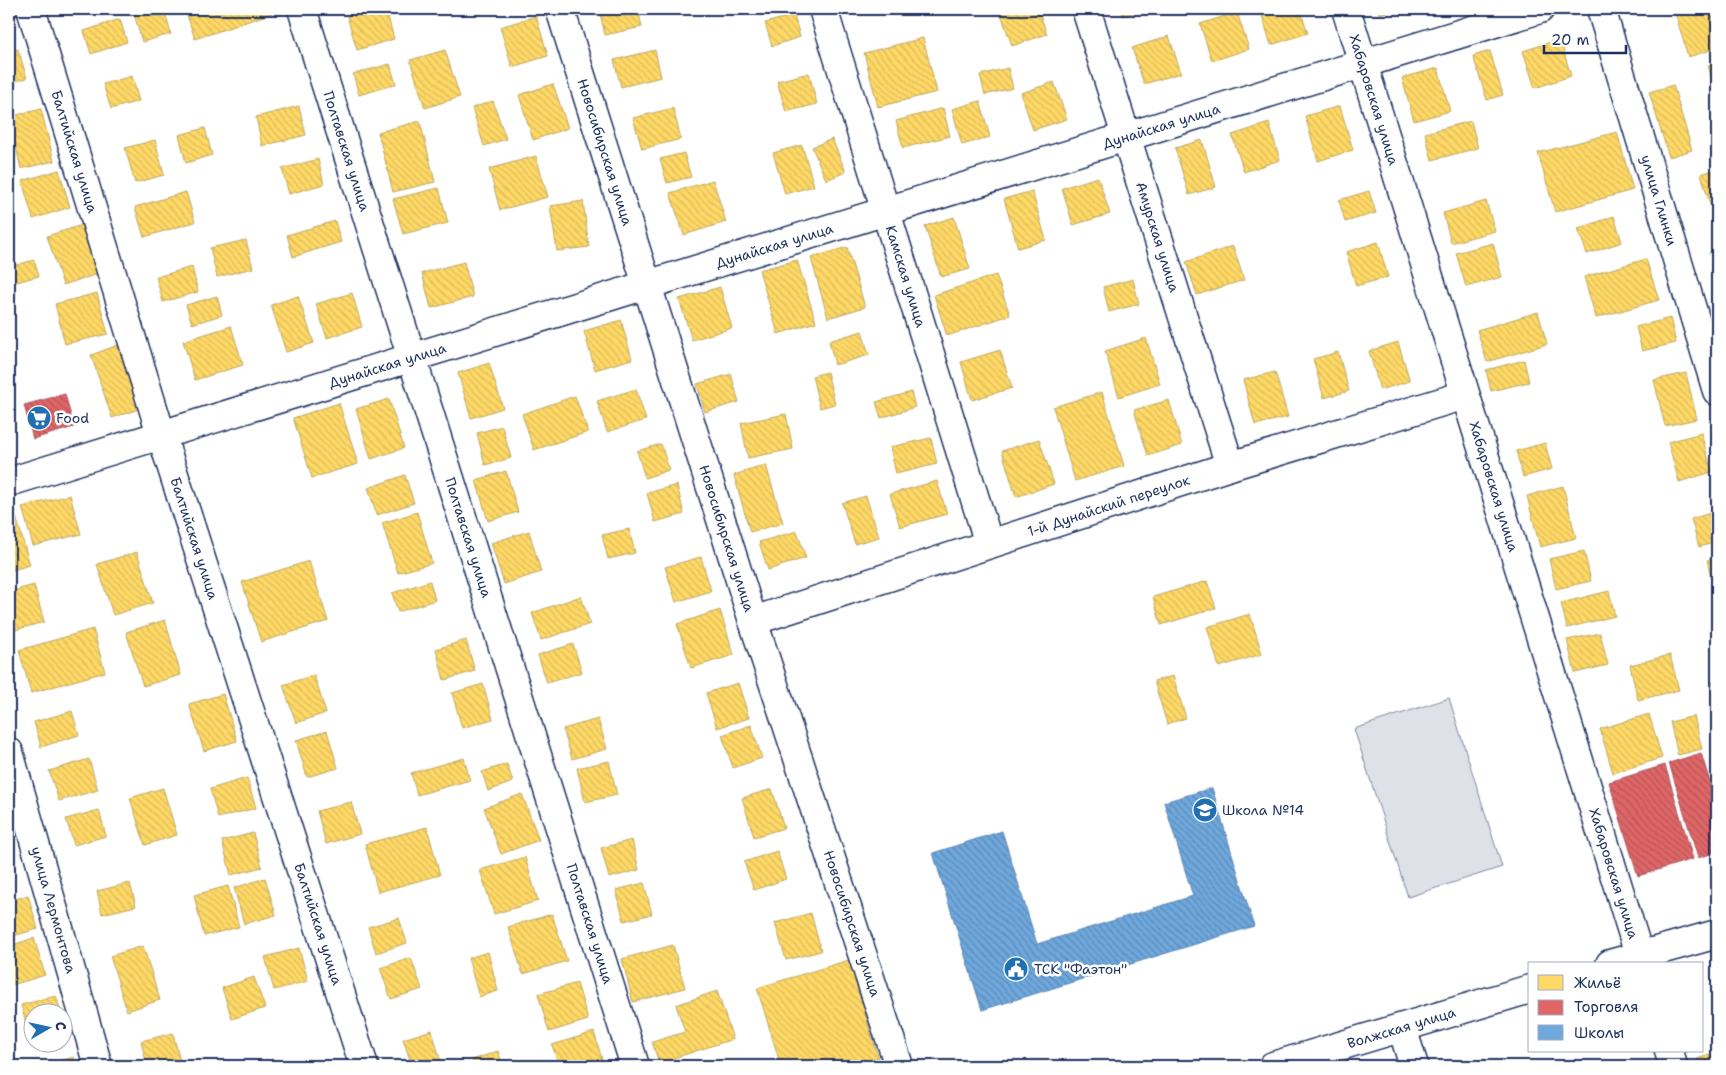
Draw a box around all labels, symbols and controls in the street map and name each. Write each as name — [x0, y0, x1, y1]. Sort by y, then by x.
scale bar — [1544, 22, 1626, 54]
text: 20 m — [1551, 30, 1590, 50]
street label: Хабаровская улица — [1345, 32, 1403, 168]
street label: Новосибирская улица — [573, 76, 637, 228]
street label: Балтийская улица — [47, 88, 102, 215]
street label: Полтавская улица — [319, 89, 374, 214]
street label: Дунайская улица — [1100, 99, 1222, 153]
street label: улица Глинки — [1637, 153, 1681, 248]
street label: Амурская улица — [1132, 180, 1184, 295]
street label: Дунайская улица — [713, 219, 835, 272]
street label: Камская улица — [882, 223, 930, 330]
street label: Дунайская улица — [326, 338, 449, 392]
supermarket icon: Food — [26, 405, 52, 431]
place label: Food — [56, 409, 89, 427]
street label: Хабаровская улица — [1465, 419, 1523, 554]
street label: Новосибирская улица — [695, 462, 759, 614]
street label: 1-й Дунайский переулок — [1025, 470, 1193, 540]
street label: Балтийская улица — [166, 475, 223, 602]
street label: Полтавская улица — [441, 475, 496, 600]
school or university icon: Школа №14 — [1192, 797, 1218, 823]
place label: Школа №14 — [1222, 801, 1304, 819]
street label: Хабаровская улица — [1585, 806, 1643, 941]
street label: улица Лермонтова — [27, 844, 80, 975]
street label: Новосибирская улица — [820, 848, 885, 999]
street label: Балтийская улица — [290, 860, 347, 988]
street label: Полтавская улица — [563, 861, 618, 986]
public building icon: ТСК "Фаэтон" — [1003, 956, 1029, 982]
place label: ТСК "Фаэтон" — [1034, 960, 1127, 978]
legend — [1528, 962, 1704, 1052]
text: Жильё — [1574, 973, 1621, 993]
text: Торговля — [1574, 997, 1639, 1017]
north arrow — [22, 1002, 72, 1052]
street label: Волжская улица — [1345, 1003, 1458, 1052]
text: С — [51, 1020, 70, 1032]
text: Школы — [1574, 1023, 1624, 1043]

